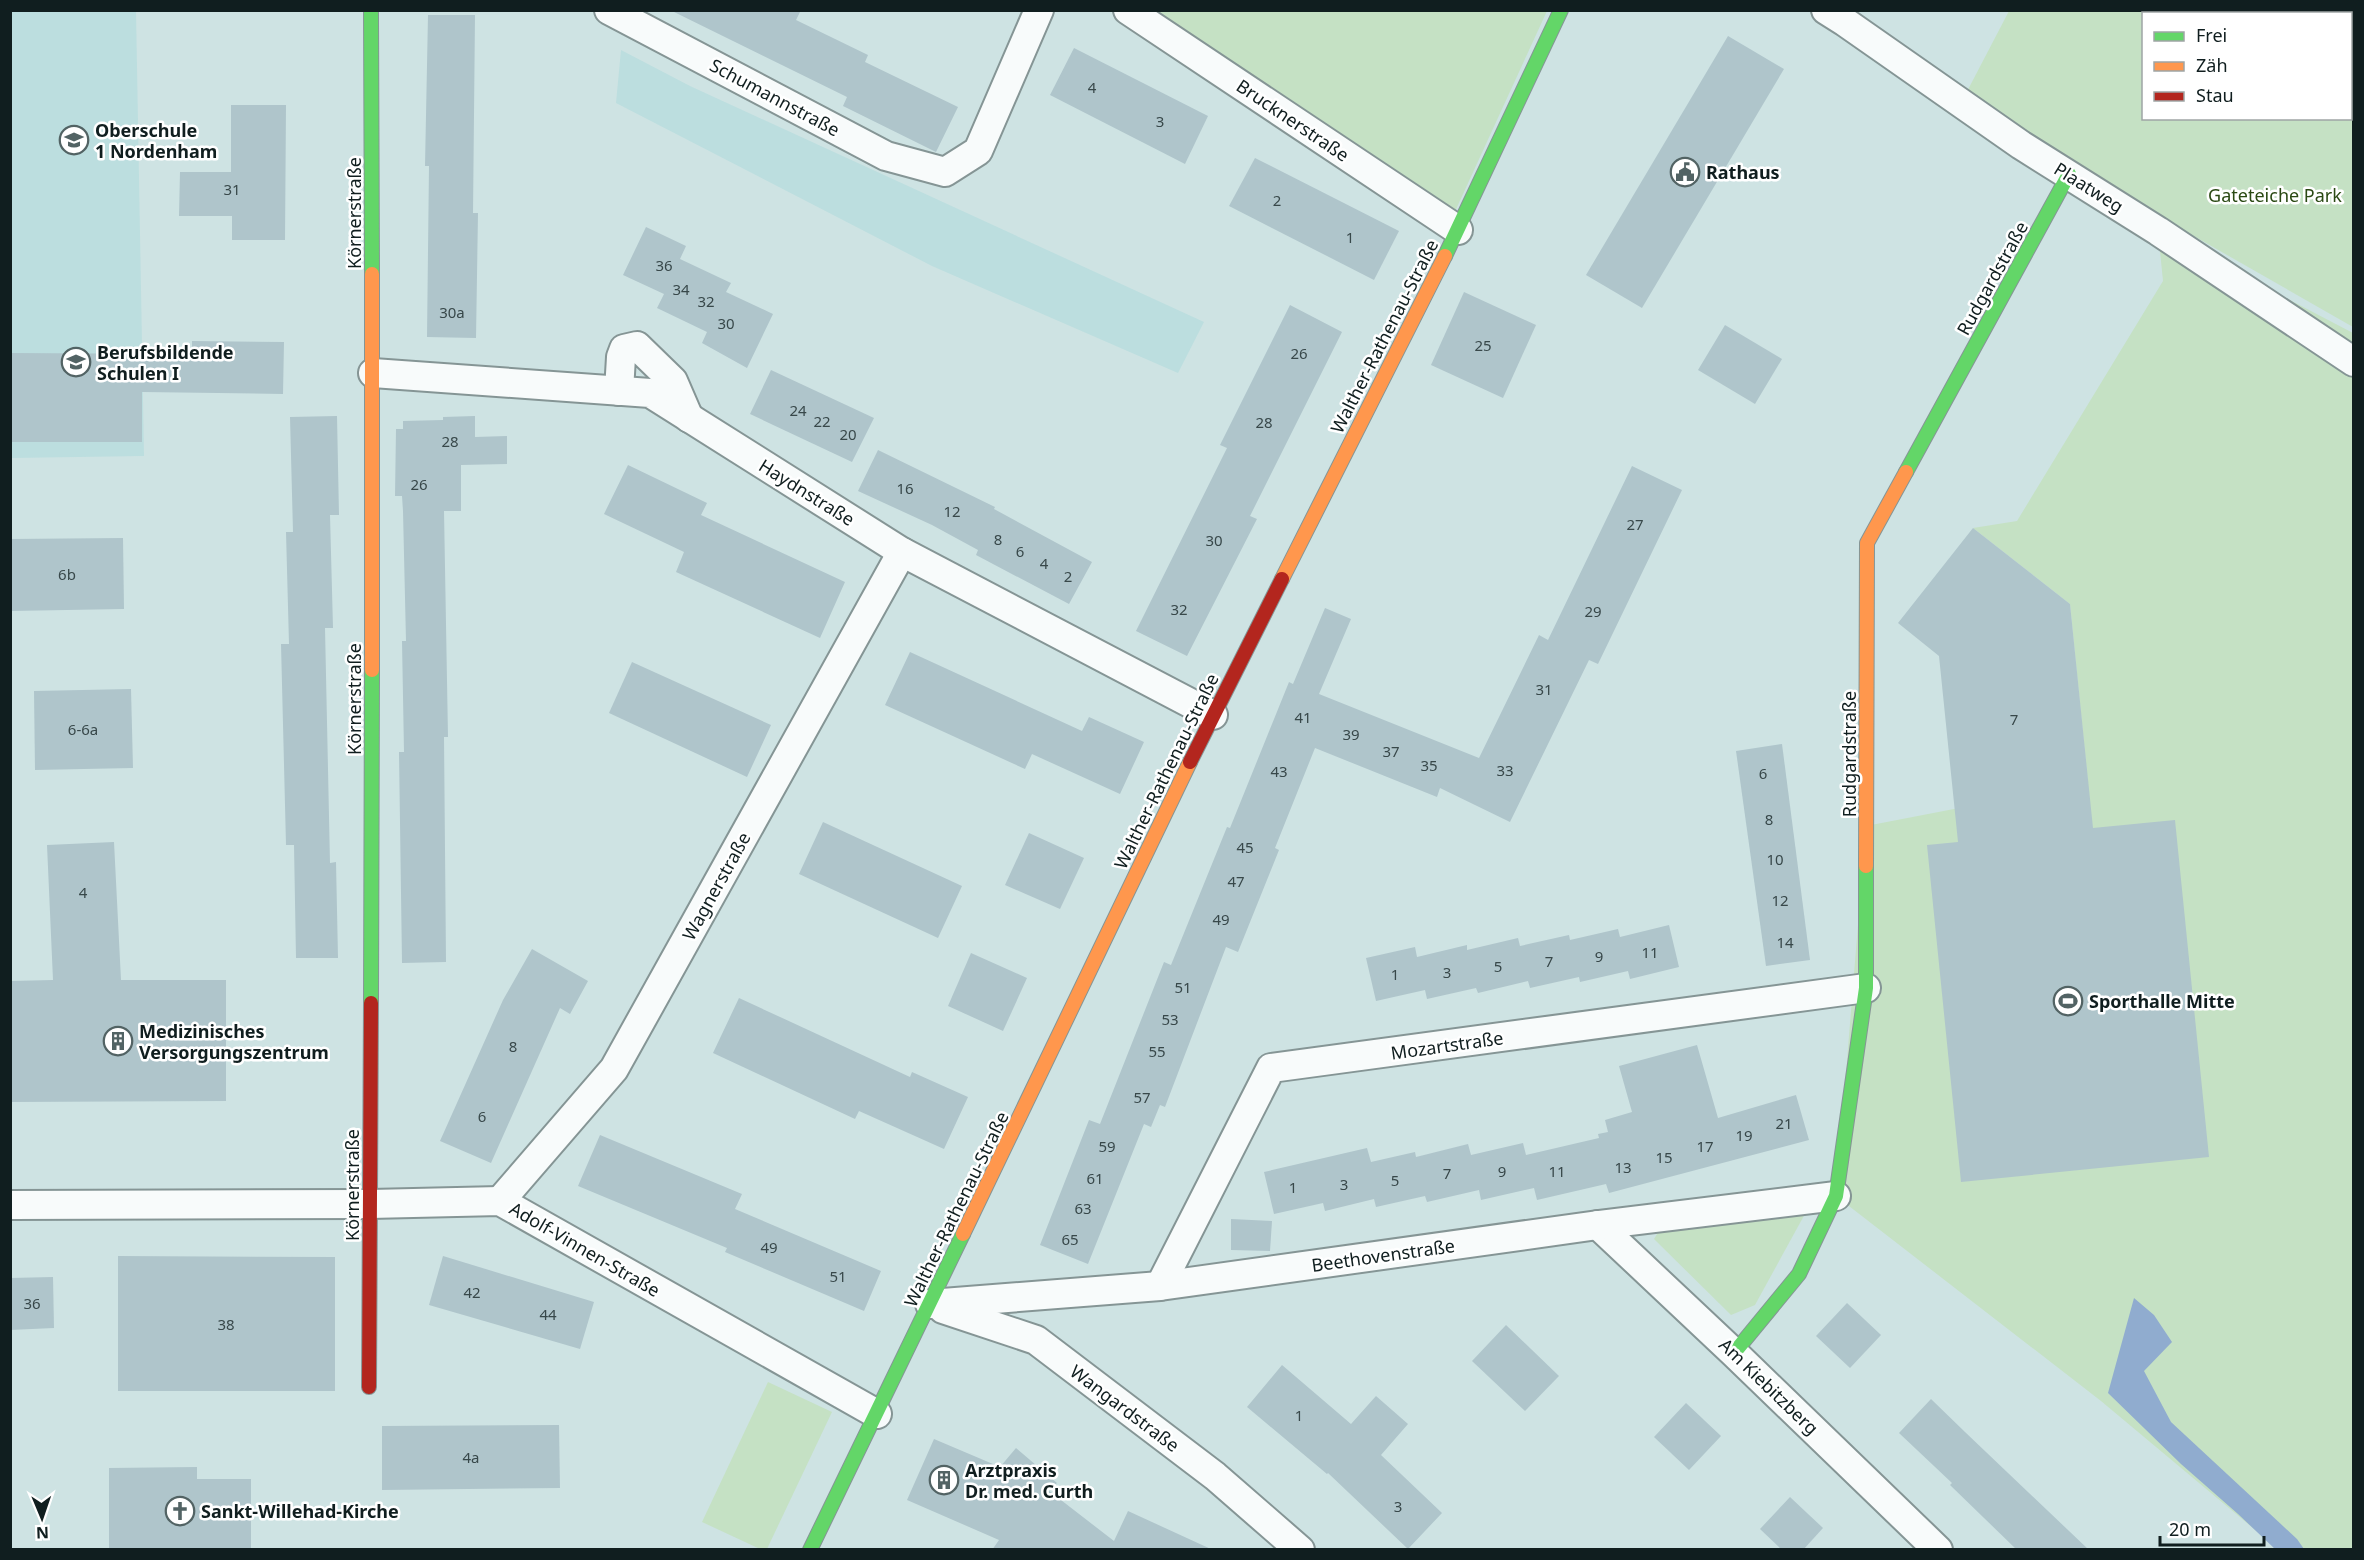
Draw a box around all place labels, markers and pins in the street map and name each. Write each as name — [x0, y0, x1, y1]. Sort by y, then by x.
place label: Oberschule 1 Nordenham — [95, 118, 217, 163]
school or university icon: Oberschule 1 Nordenham — [58, 124, 90, 156]
public building icon: Rathaus — [1669, 156, 1701, 188]
place label: Rathaus — [1706, 160, 1780, 184]
place label: Berufsbildende Schulen I — [97, 340, 234, 385]
school or university icon: Berufsbildende Schulen I — [60, 346, 92, 378]
sports icon: Sporthalle Mitte — [2052, 985, 2084, 1017]
place label: Sporthalle Mitte — [2089, 989, 2235, 1013]
place label: Medizinisches Versorgungszentrum — [139, 1019, 329, 1064]
building icon: Medizinisches Versorgungszentrum — [102, 1025, 134, 1057]
place label: Arztpraxis Dr. med. Curth — [965, 1458, 1093, 1503]
building icon: Arztpraxis Dr. med. Curth — [928, 1464, 960, 1496]
church icon: Sankt-Willehad-Kirche — [164, 1495, 196, 1527]
place label: Sankt-Willehad-Kirche — [201, 1499, 399, 1523]

